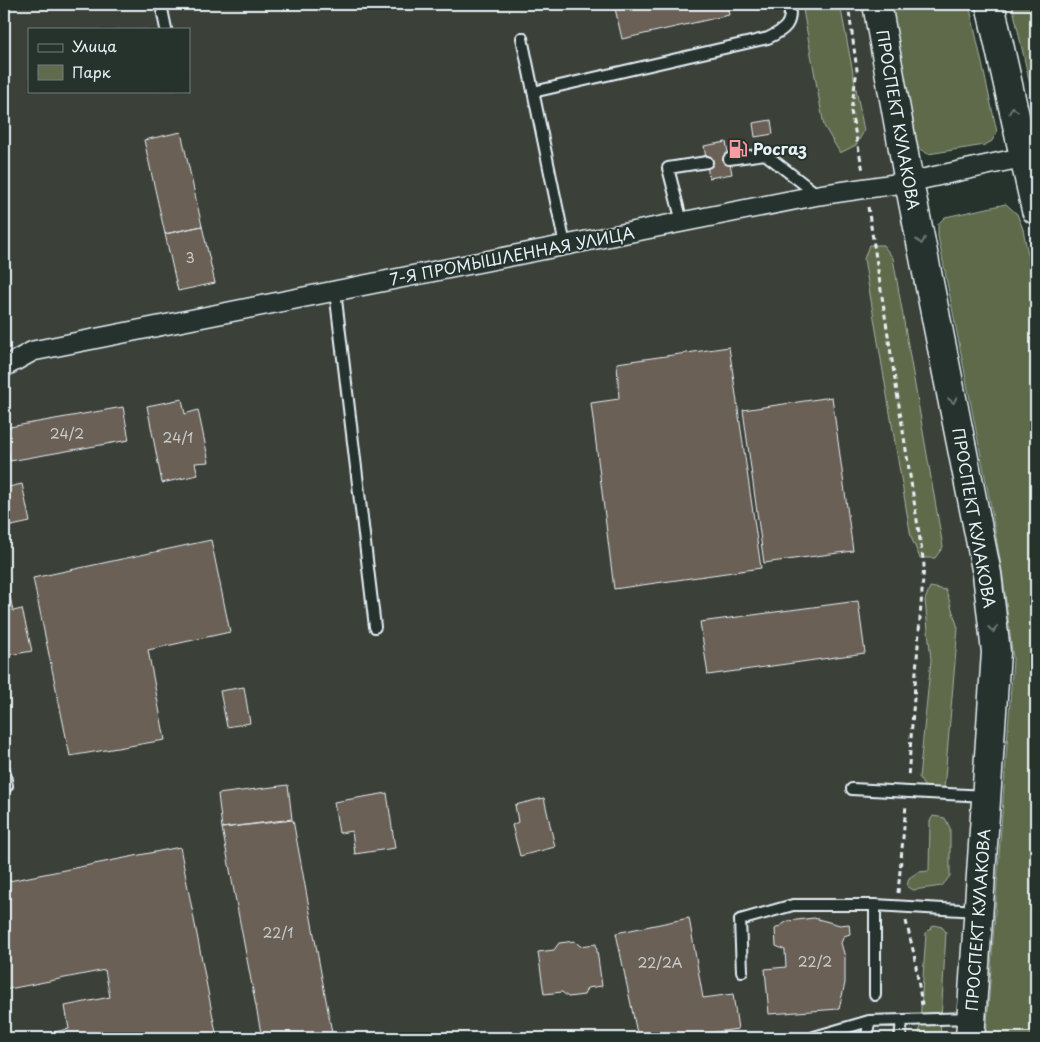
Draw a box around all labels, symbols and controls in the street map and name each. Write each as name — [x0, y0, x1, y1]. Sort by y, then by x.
legend — [28, 28, 190, 92]
street label: ПРОСПЕКТ КУЛАКОВА — [871, 28, 927, 212]
text: Улица — [72, 34, 117, 57]
text: Парк — [72, 60, 111, 83]
one-way arrow — [1009, 105, 1019, 114]
place label: Росгаз — [753, 136, 807, 160]
fuel station icon: Росгаз — [727, 138, 749, 160]
street label: 7-Я ПРОМЫШЛЕННАЯ УЛИЦА — [387, 220, 636, 291]
one-way arrow — [915, 237, 926, 245]
house number: 3 — [185, 247, 195, 268]
one-way arrow — [947, 396, 958, 405]
house number: 24/2 — [50, 423, 84, 444]
street label: ПРОСПЕКТ КУЛАКОВА — [947, 426, 1003, 610]
house number: 24/1 — [163, 427, 193, 448]
one-way arrow — [987, 625, 998, 633]
street label: ПРОСПЕКТ КУЛАКОВА — [959, 828, 995, 1012]
house number: 22/1 — [263, 922, 293, 943]
house number: 22/2 — [798, 951, 832, 972]
house number: 22/2А — [637, 952, 683, 973]

